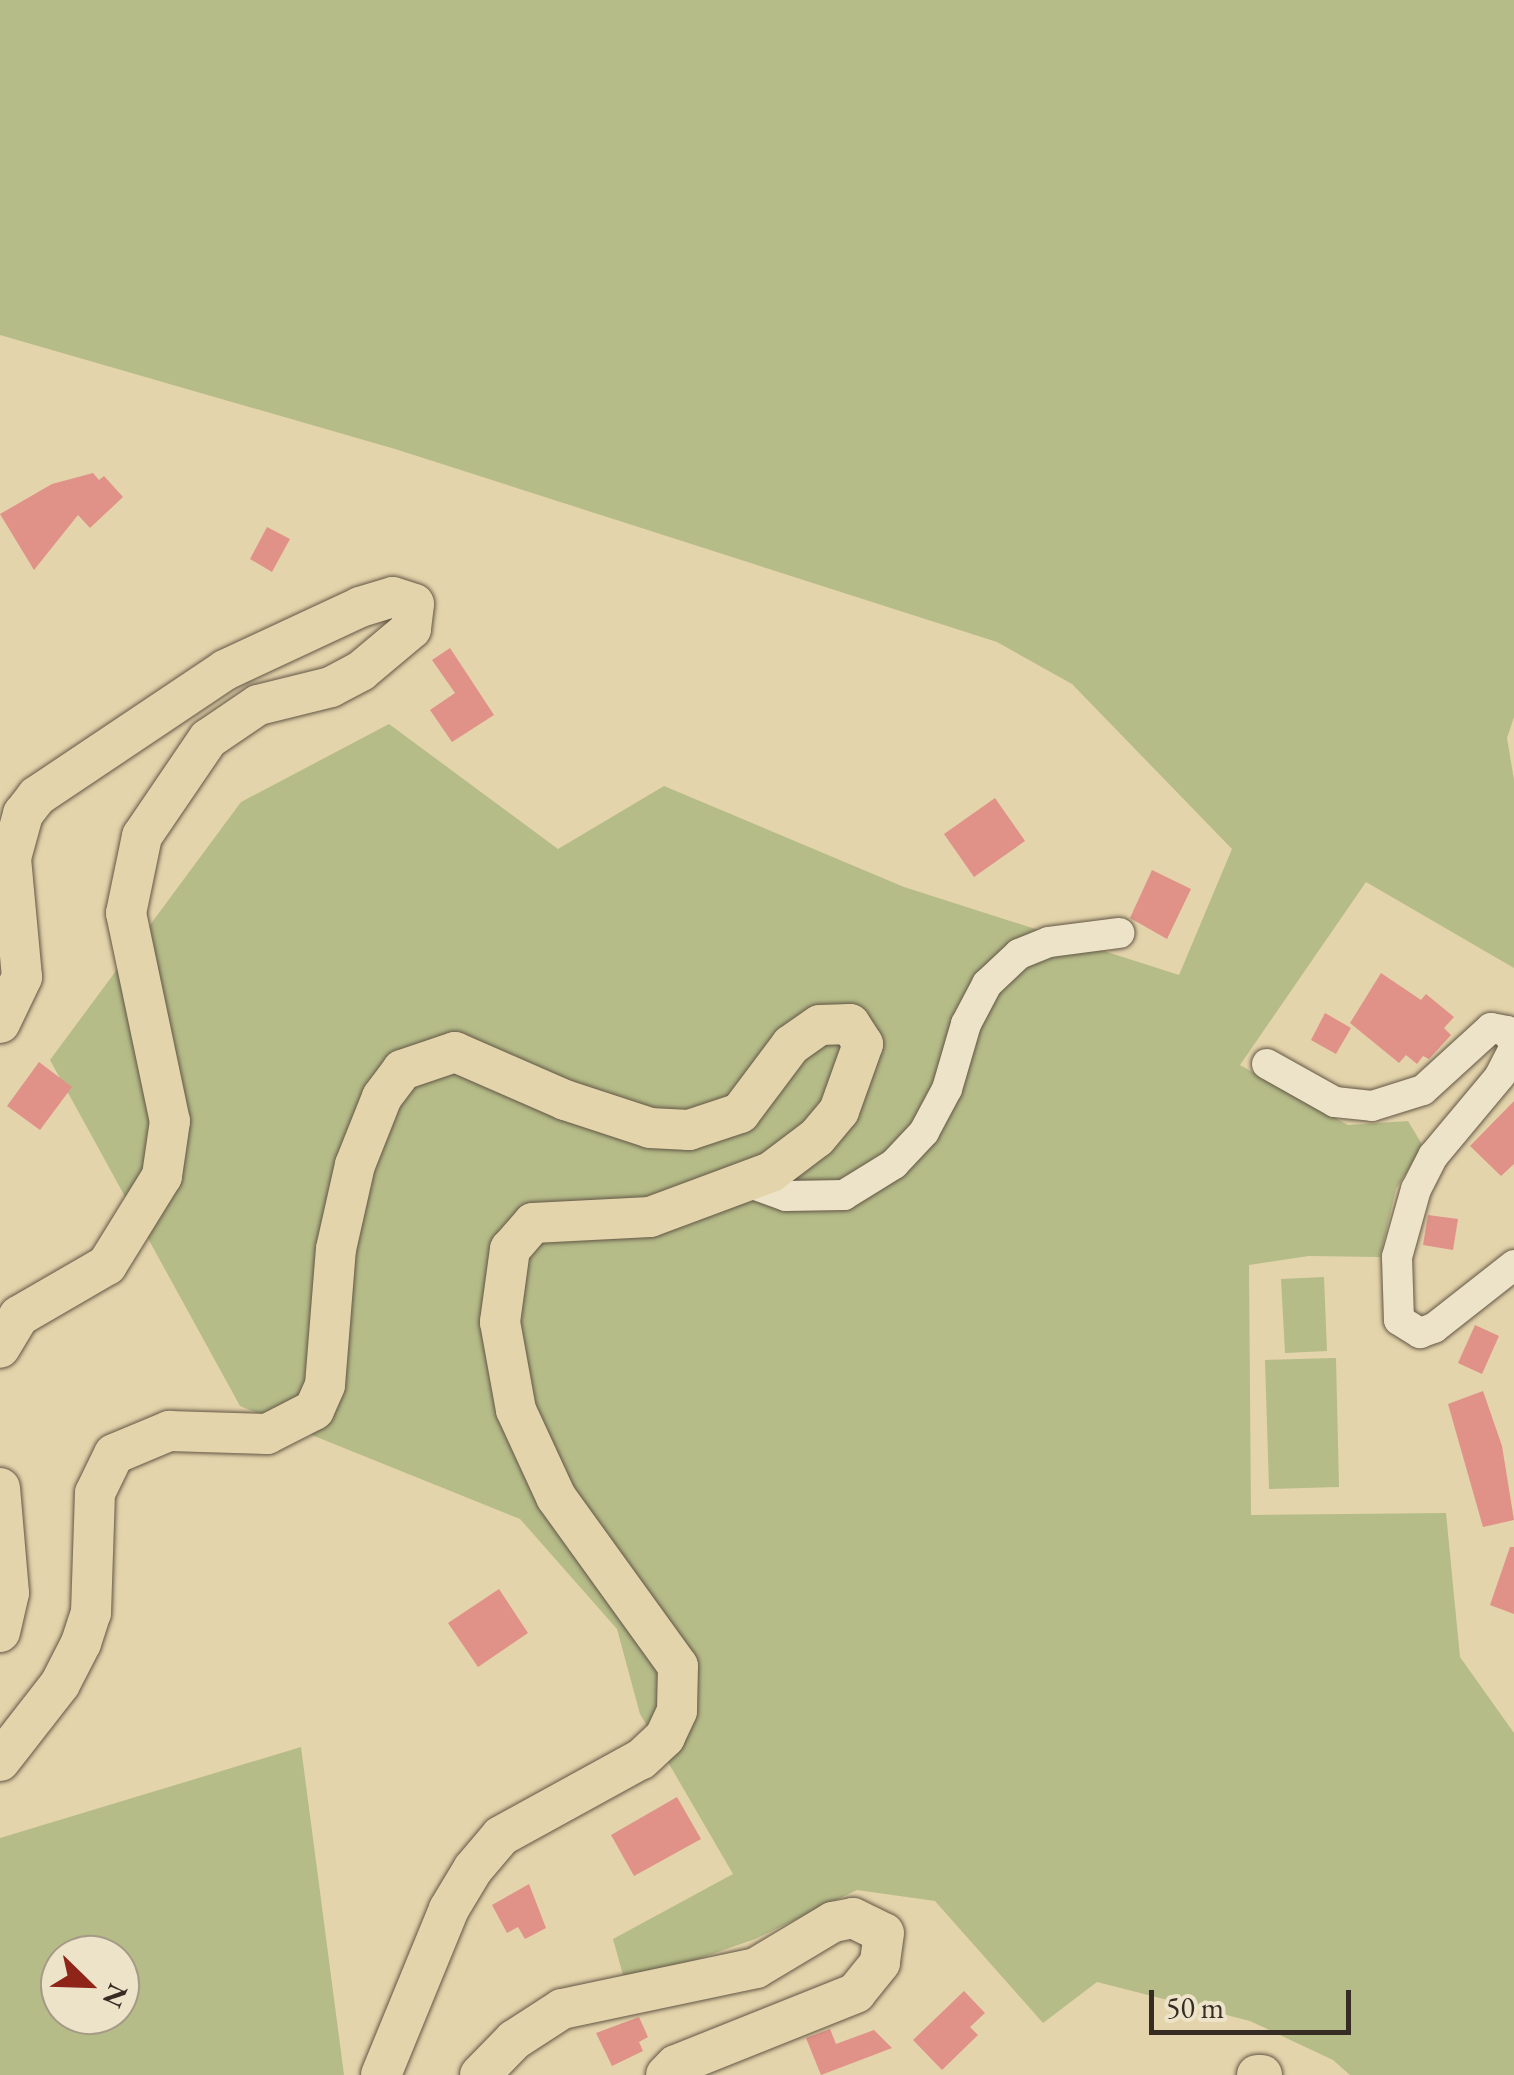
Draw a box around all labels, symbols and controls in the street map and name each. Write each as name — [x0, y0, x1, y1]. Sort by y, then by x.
north arrow — [40, 1935, 140, 2035]
scale bar — [1154, 1970, 1356, 2032]
text: N — [95, 1978, 137, 2013]
text: 50 m — [1166, 1988, 1224, 2027]

